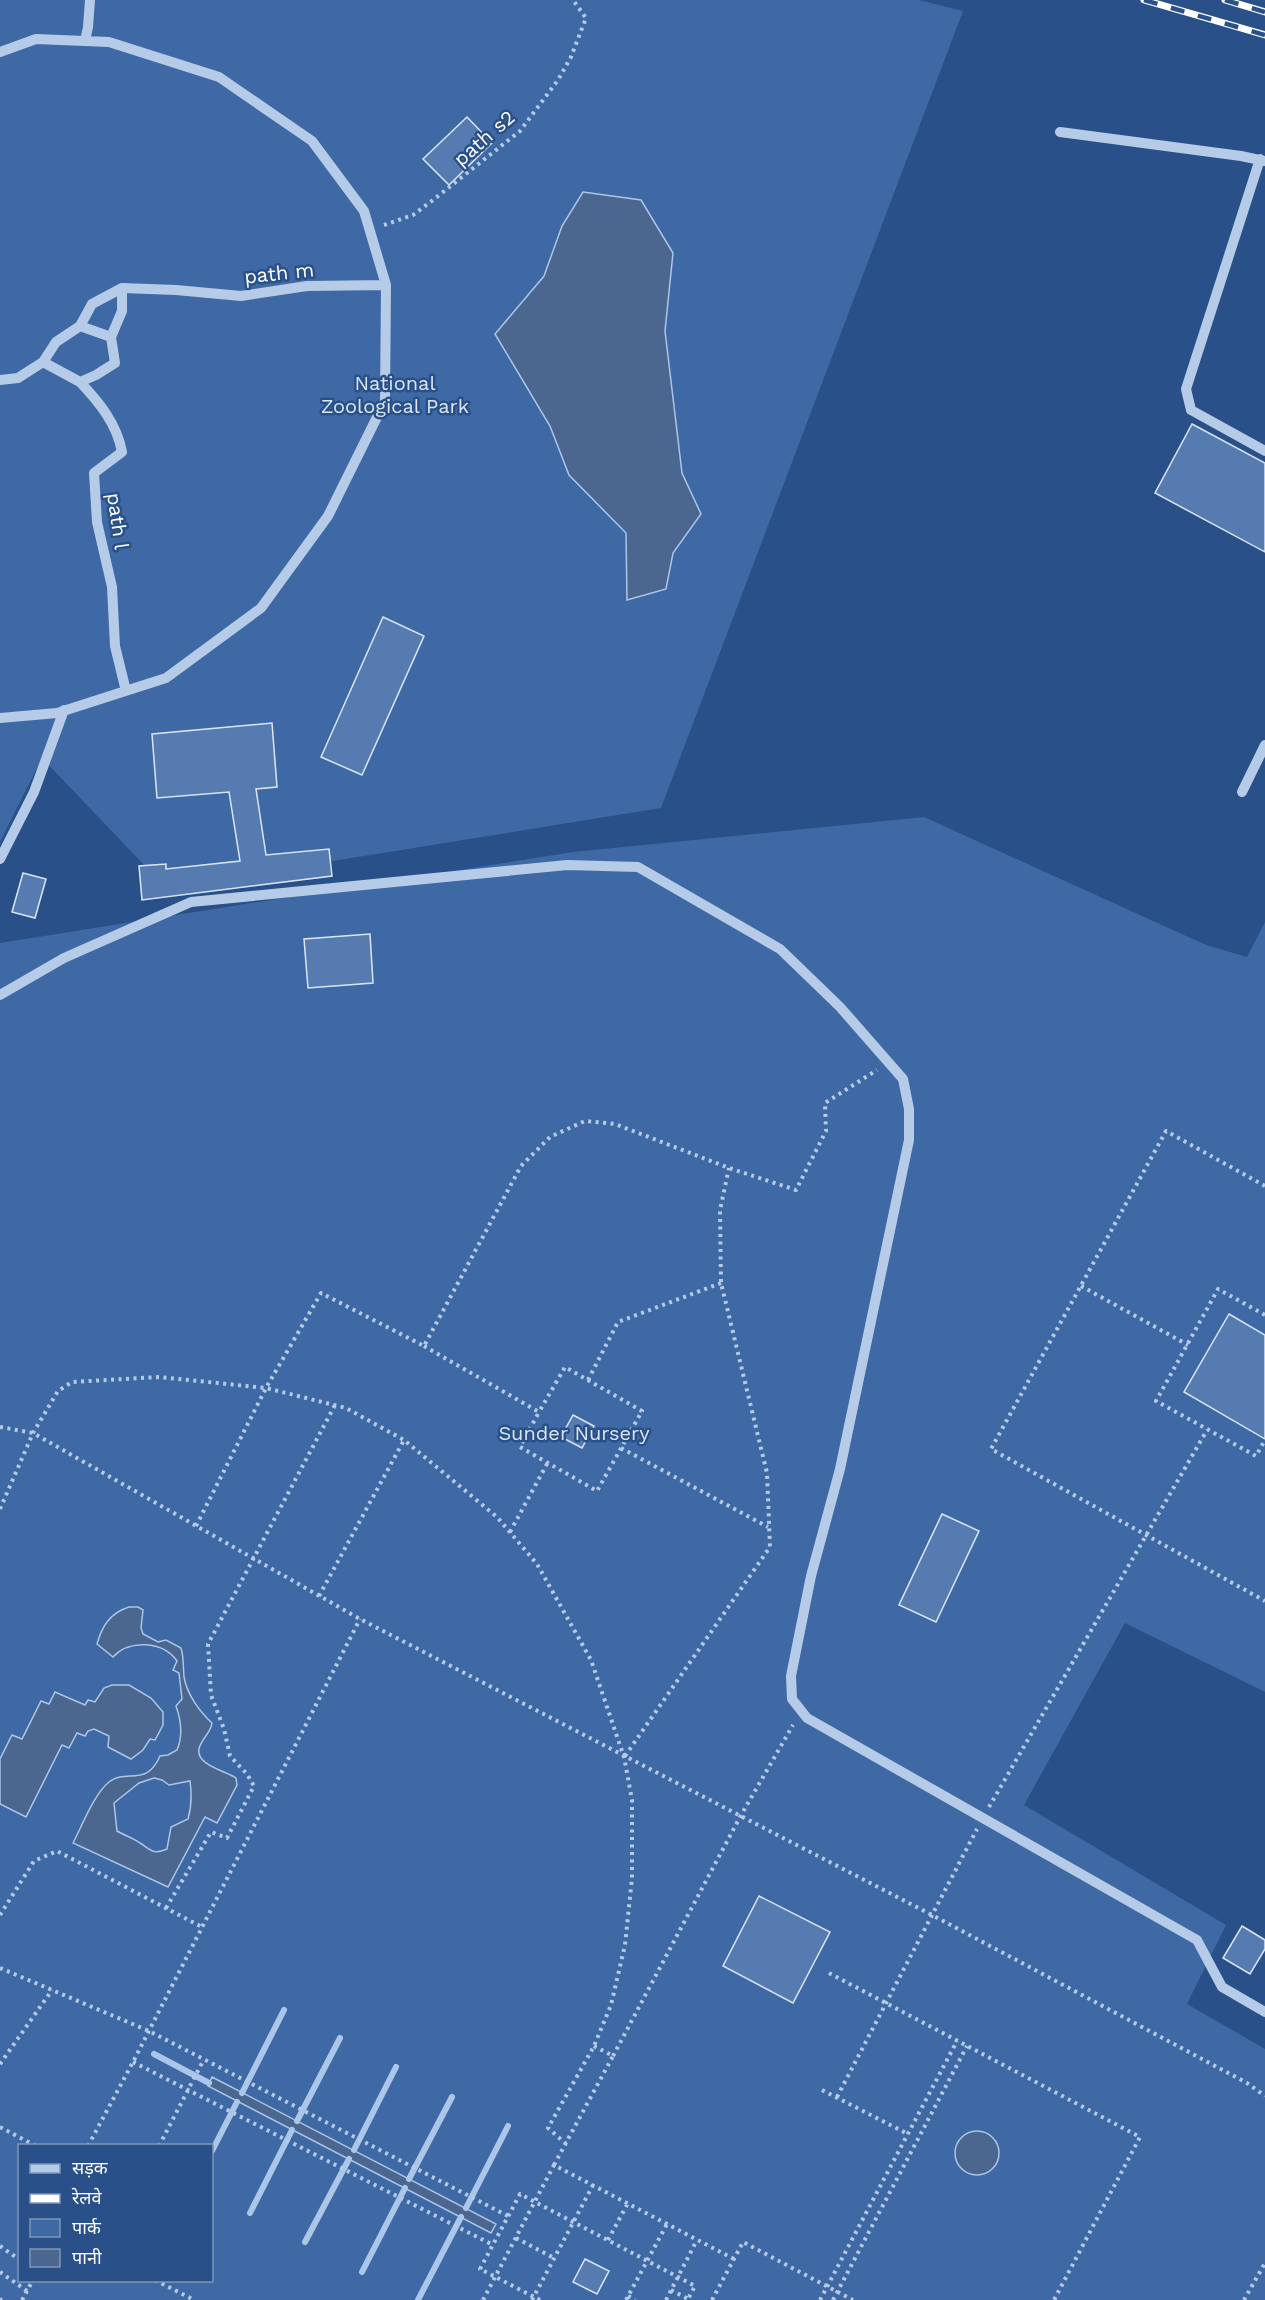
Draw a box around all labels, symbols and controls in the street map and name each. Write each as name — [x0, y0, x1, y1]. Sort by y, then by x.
street label: path s2 — [448, 105, 520, 171]
street label: path m — [243, 257, 315, 289]
park label: National Zoological Park — [321, 371, 469, 418]
street label: path l — [102, 491, 134, 551]
park label: Sunder Nursery — [498, 1421, 650, 1445]
legend — [18, 2144, 213, 2282]
text: सड़क — [72, 2157, 109, 2178]
text: रेलवे — [71, 2187, 103, 2208]
text: पार्क — [72, 2217, 102, 2238]
text: पानी — [72, 2247, 102, 2268]

